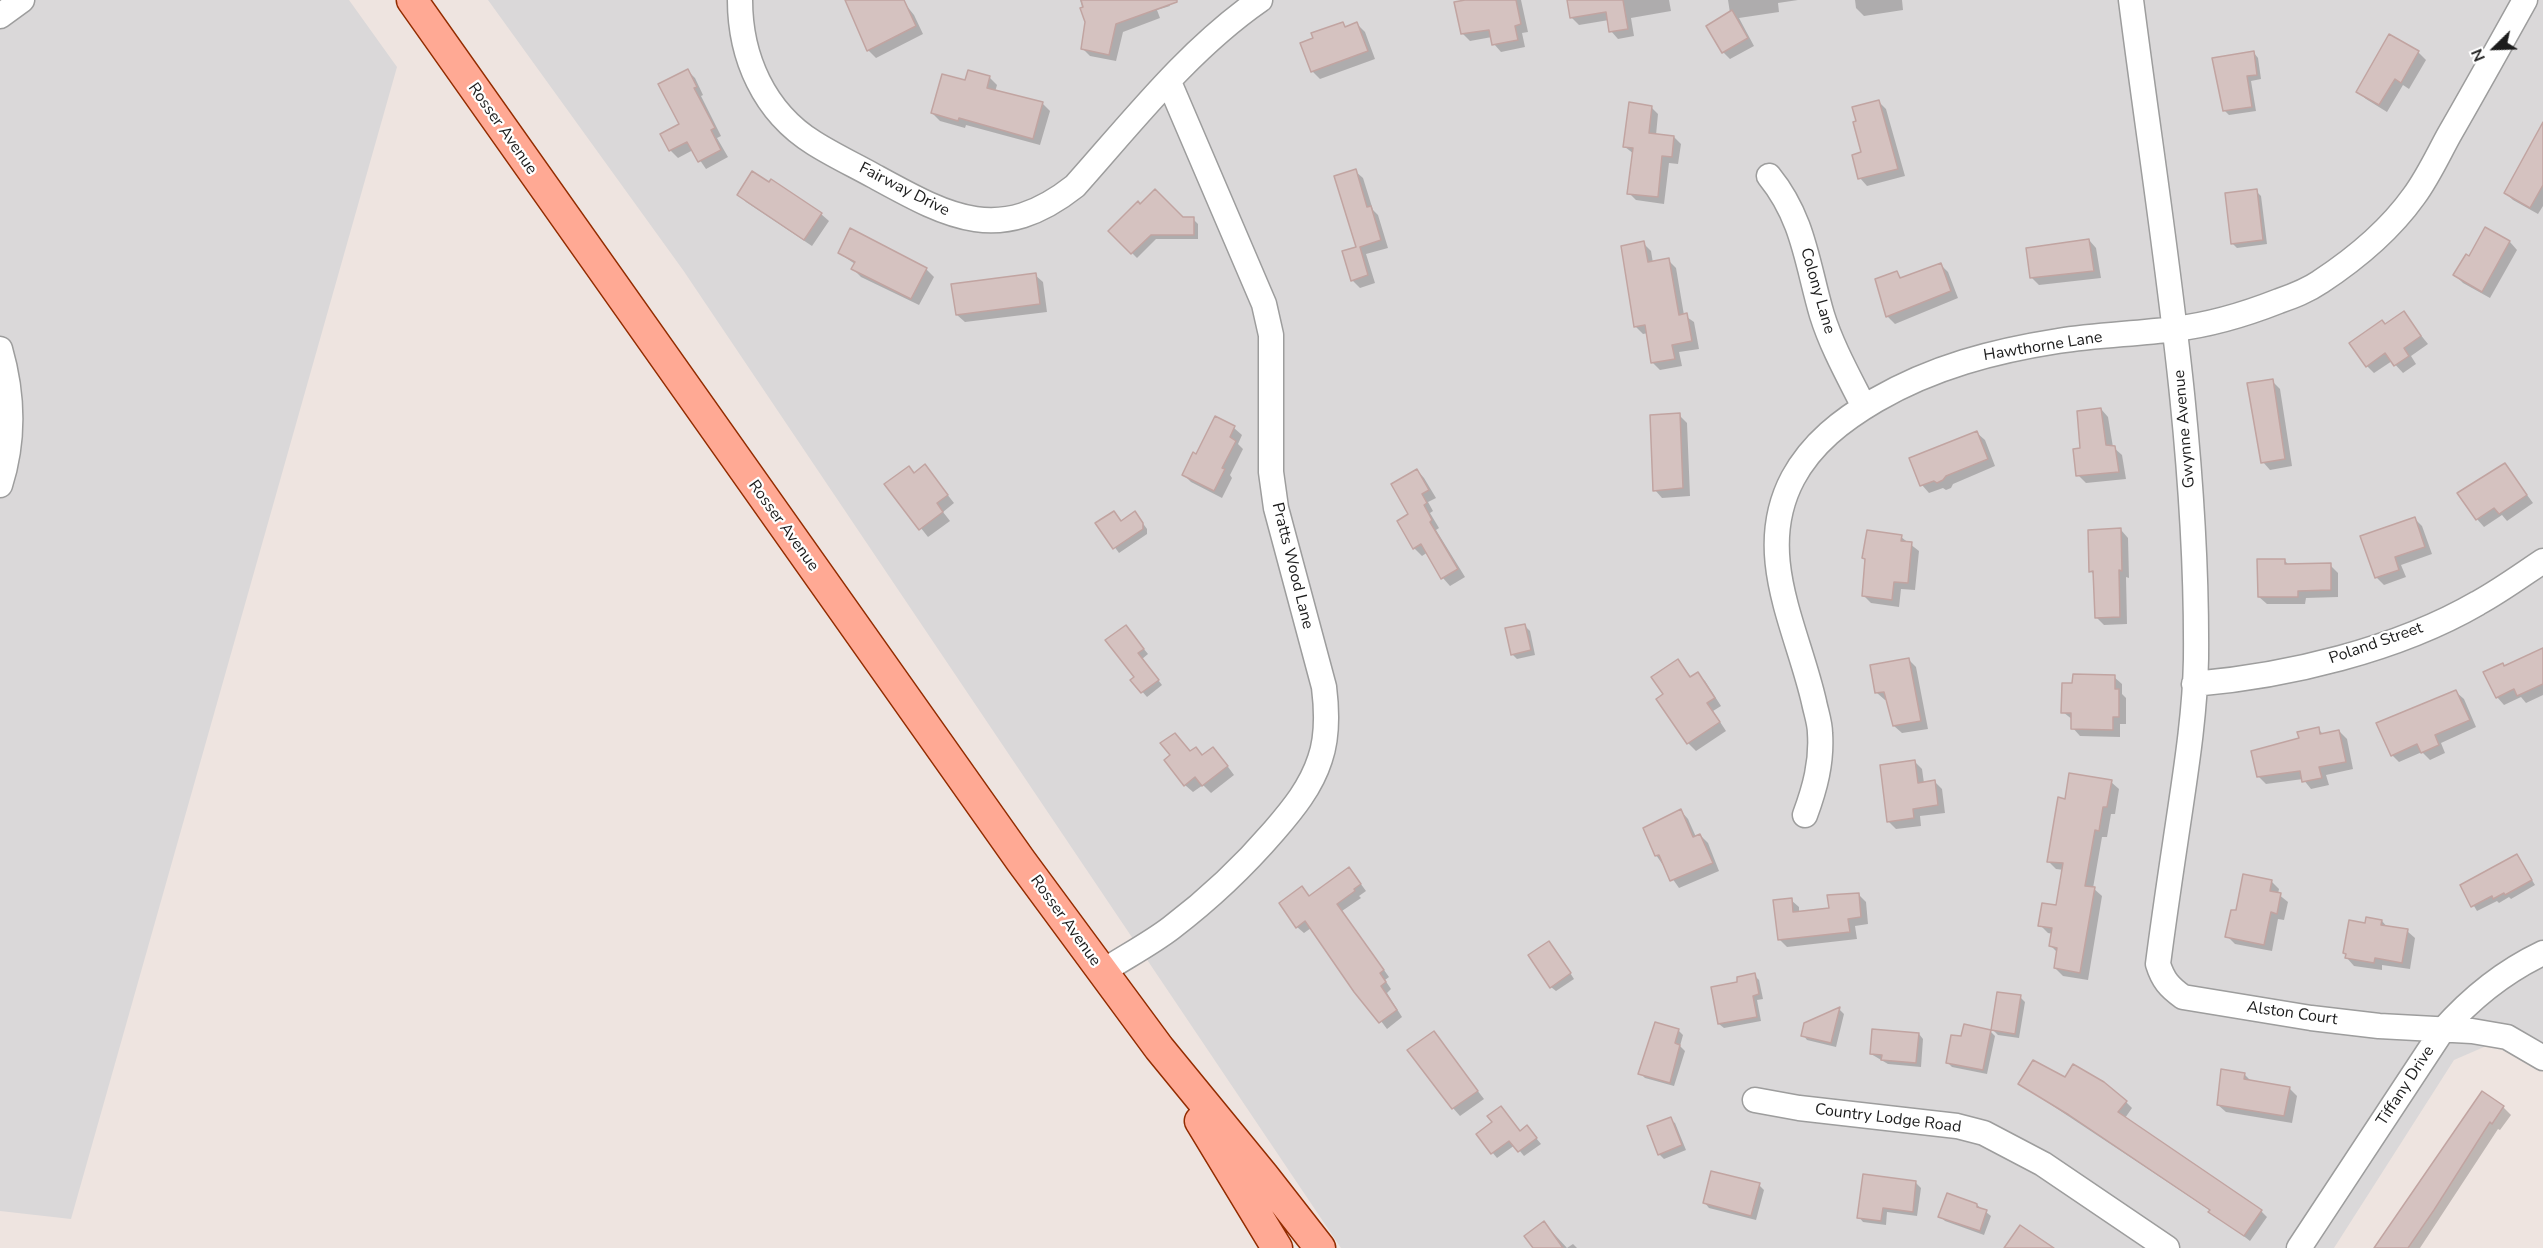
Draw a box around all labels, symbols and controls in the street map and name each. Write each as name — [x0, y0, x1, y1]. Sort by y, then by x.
north arrow — [2465, 18, 2525, 78]
text: N — [2466, 45, 2491, 65]
street label: Rosser Avenue — [463, 79, 541, 179]
street label: Fairway Drive — [856, 159, 952, 221]
street label: Colony Lane — [1796, 246, 1838, 336]
street label: Hawthorne Lane — [1982, 328, 2104, 366]
street label: Gwynne Avenue — [2170, 369, 2200, 489]
street label: Rosser Avenue — [744, 477, 822, 575]
street label: Pratts Wood Lane — [1267, 501, 1317, 631]
street label: Poland Street — [2327, 619, 2425, 669]
street label: Rosser Avenue — [1026, 872, 1104, 970]
street label: Alston Court — [2245, 998, 2339, 1030]
street label: Tiffany Drive — [2373, 1042, 2439, 1130]
street label: Country Lodge Road — [1814, 1100, 1962, 1138]

